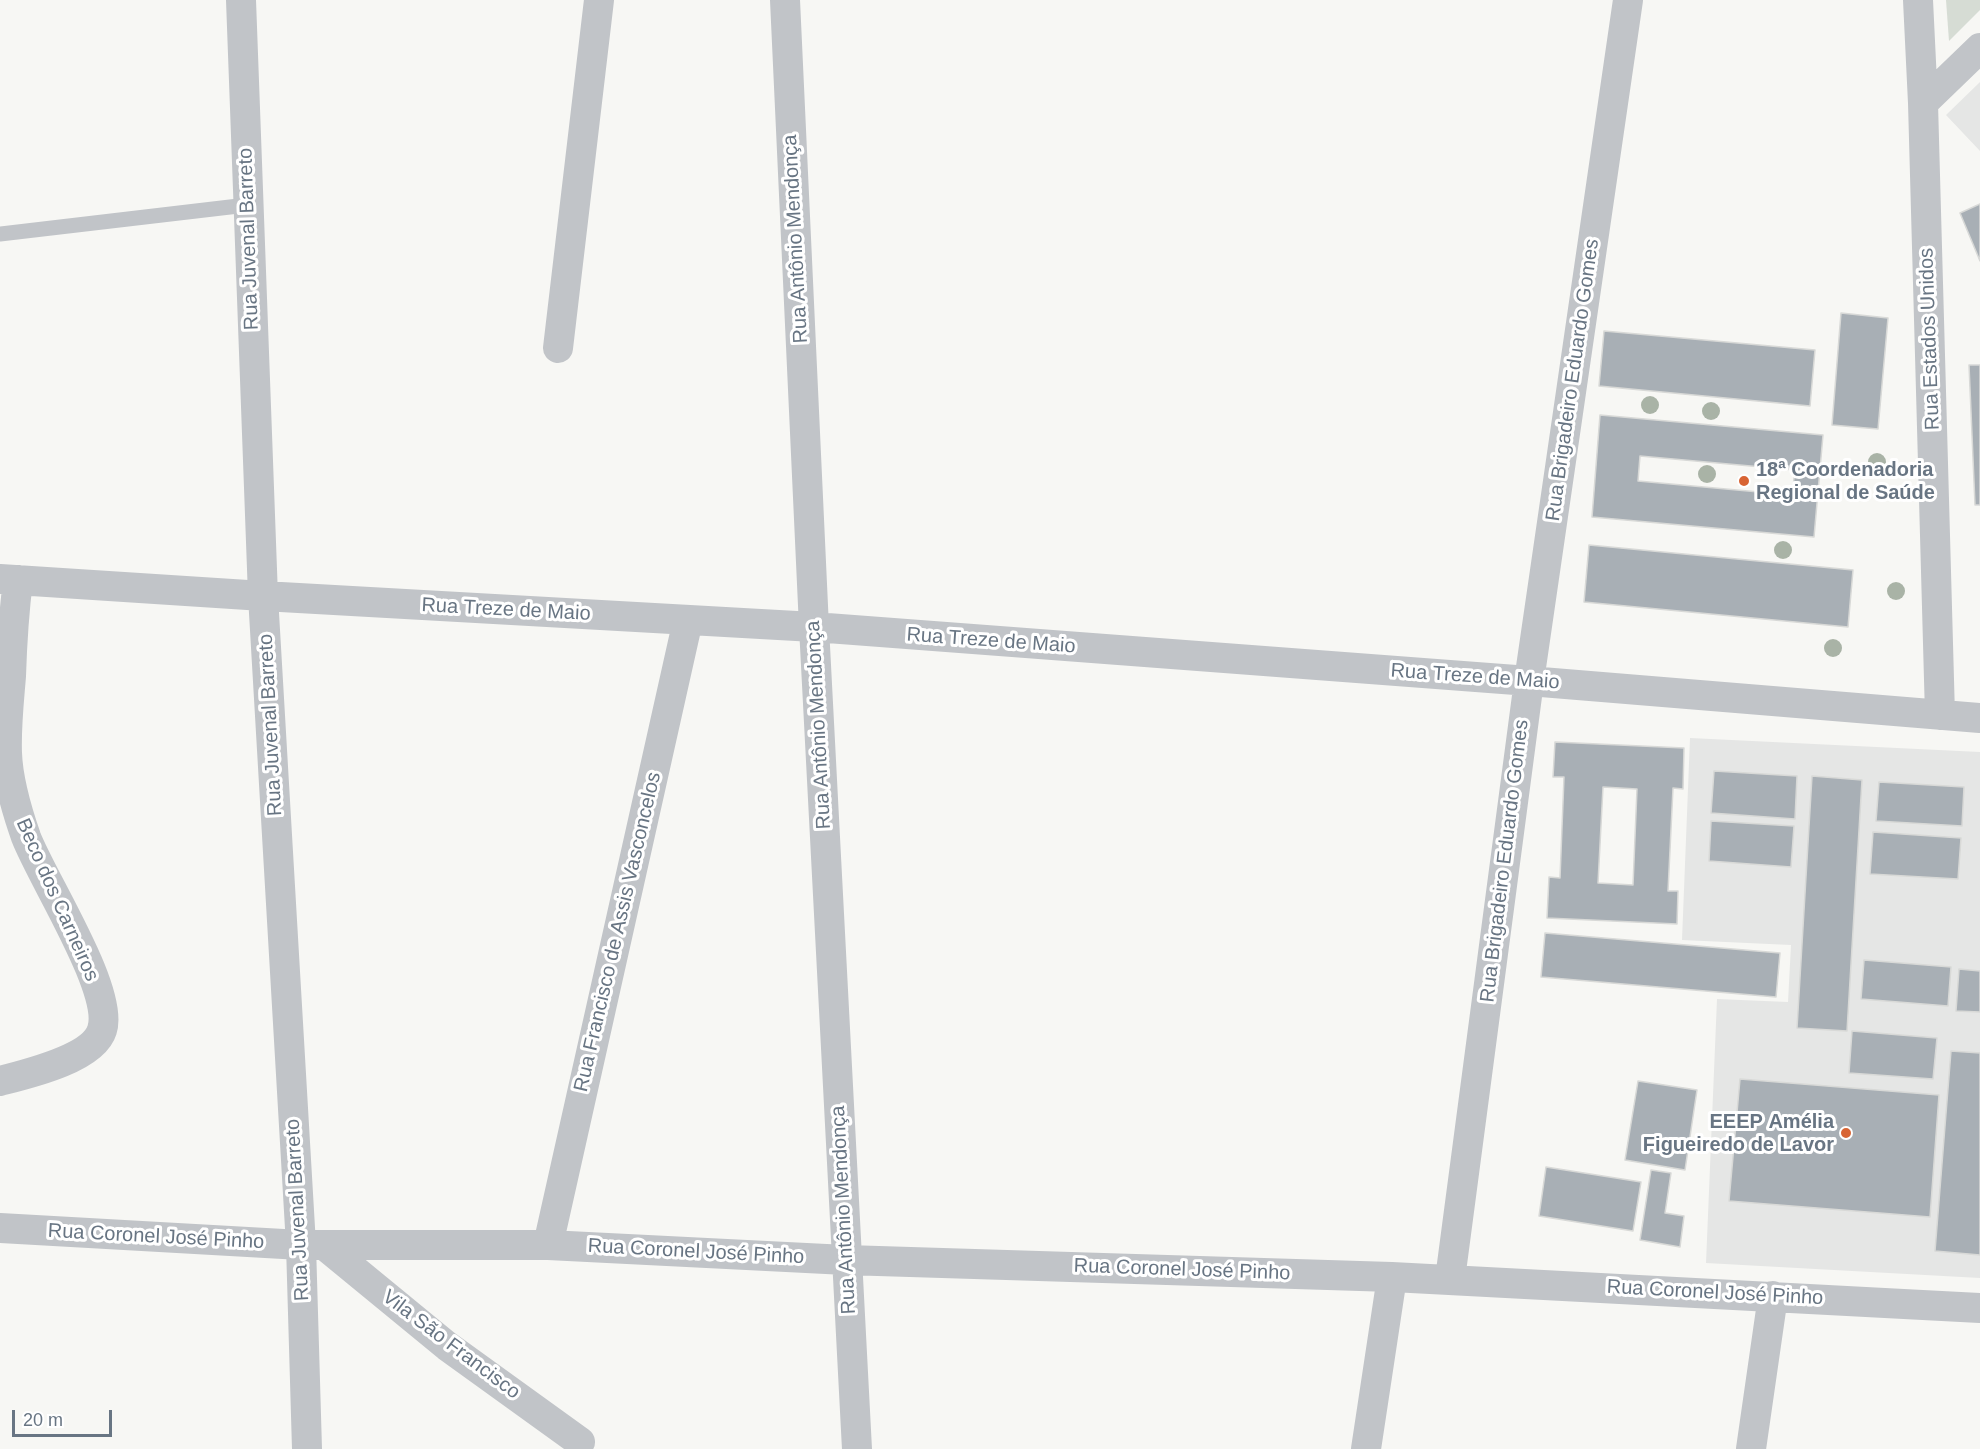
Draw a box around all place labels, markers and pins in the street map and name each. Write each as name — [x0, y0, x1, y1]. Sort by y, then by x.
place label: 18ª Coordenadoria Regional de Saúde — [1756, 458, 1935, 505]
marker: 18ª Coordenadoria Regional de Saúde — [1737, 474, 1751, 488]
place label: EEEP Amélia Figueiredo de Lavor — [1643, 1110, 1834, 1157]
marker: EEEP Amélia Figueiredo de Lavor — [1839, 1126, 1853, 1140]

